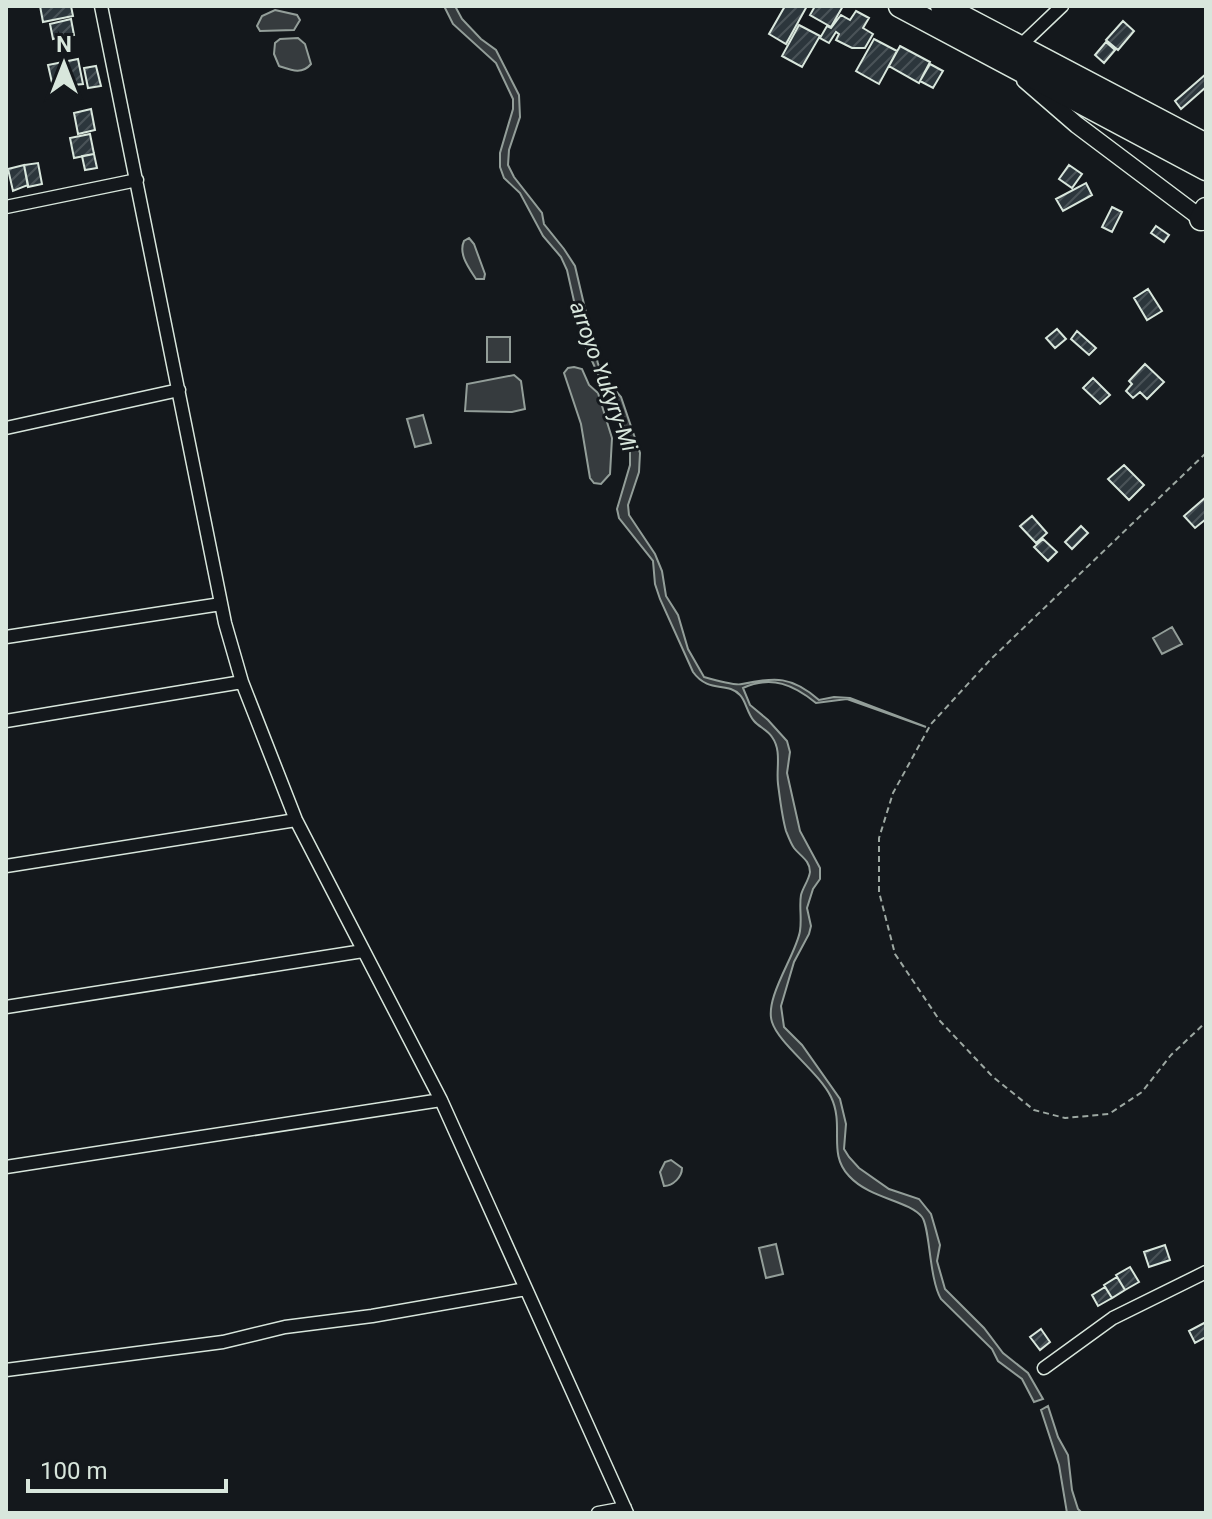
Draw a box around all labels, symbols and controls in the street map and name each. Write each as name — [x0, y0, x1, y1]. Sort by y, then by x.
north arrow — [24, 24, 104, 104]
text: N — [56, 32, 72, 57]
water label: arroyo Yukyry-Mi — [565, 298, 643, 455]
scale bar — [28, 1443, 226, 1493]
text: 100 m — [40, 1457, 107, 1485]

